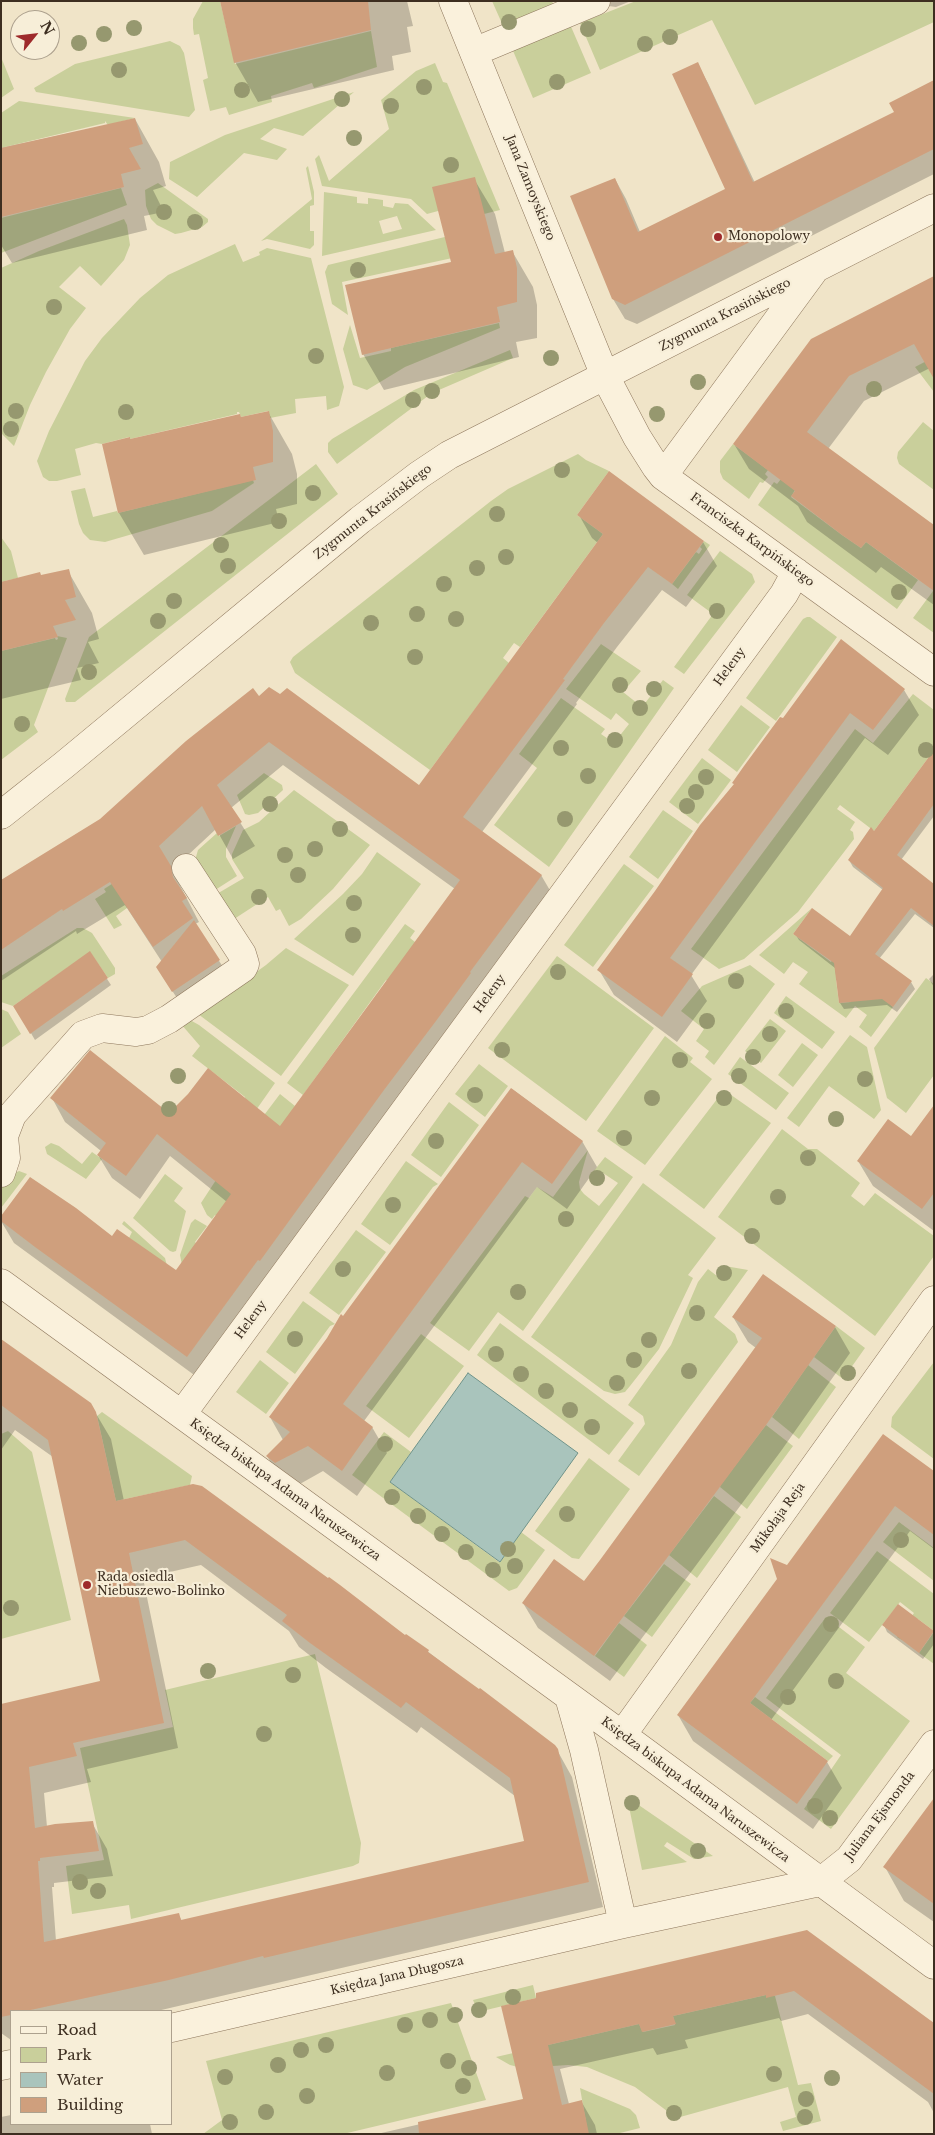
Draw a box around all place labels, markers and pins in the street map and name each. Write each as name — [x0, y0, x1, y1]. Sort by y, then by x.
place label: Monopolowy — [728, 230, 810, 244]
marker: Monopolowy — [712, 231, 724, 243]
place label: Rada osiedla Niebuszewo-Bolinko — [97, 1571, 225, 1599]
marker: Rada osiedla Niebuszewo-Bolinko — [81, 1579, 93, 1591]

